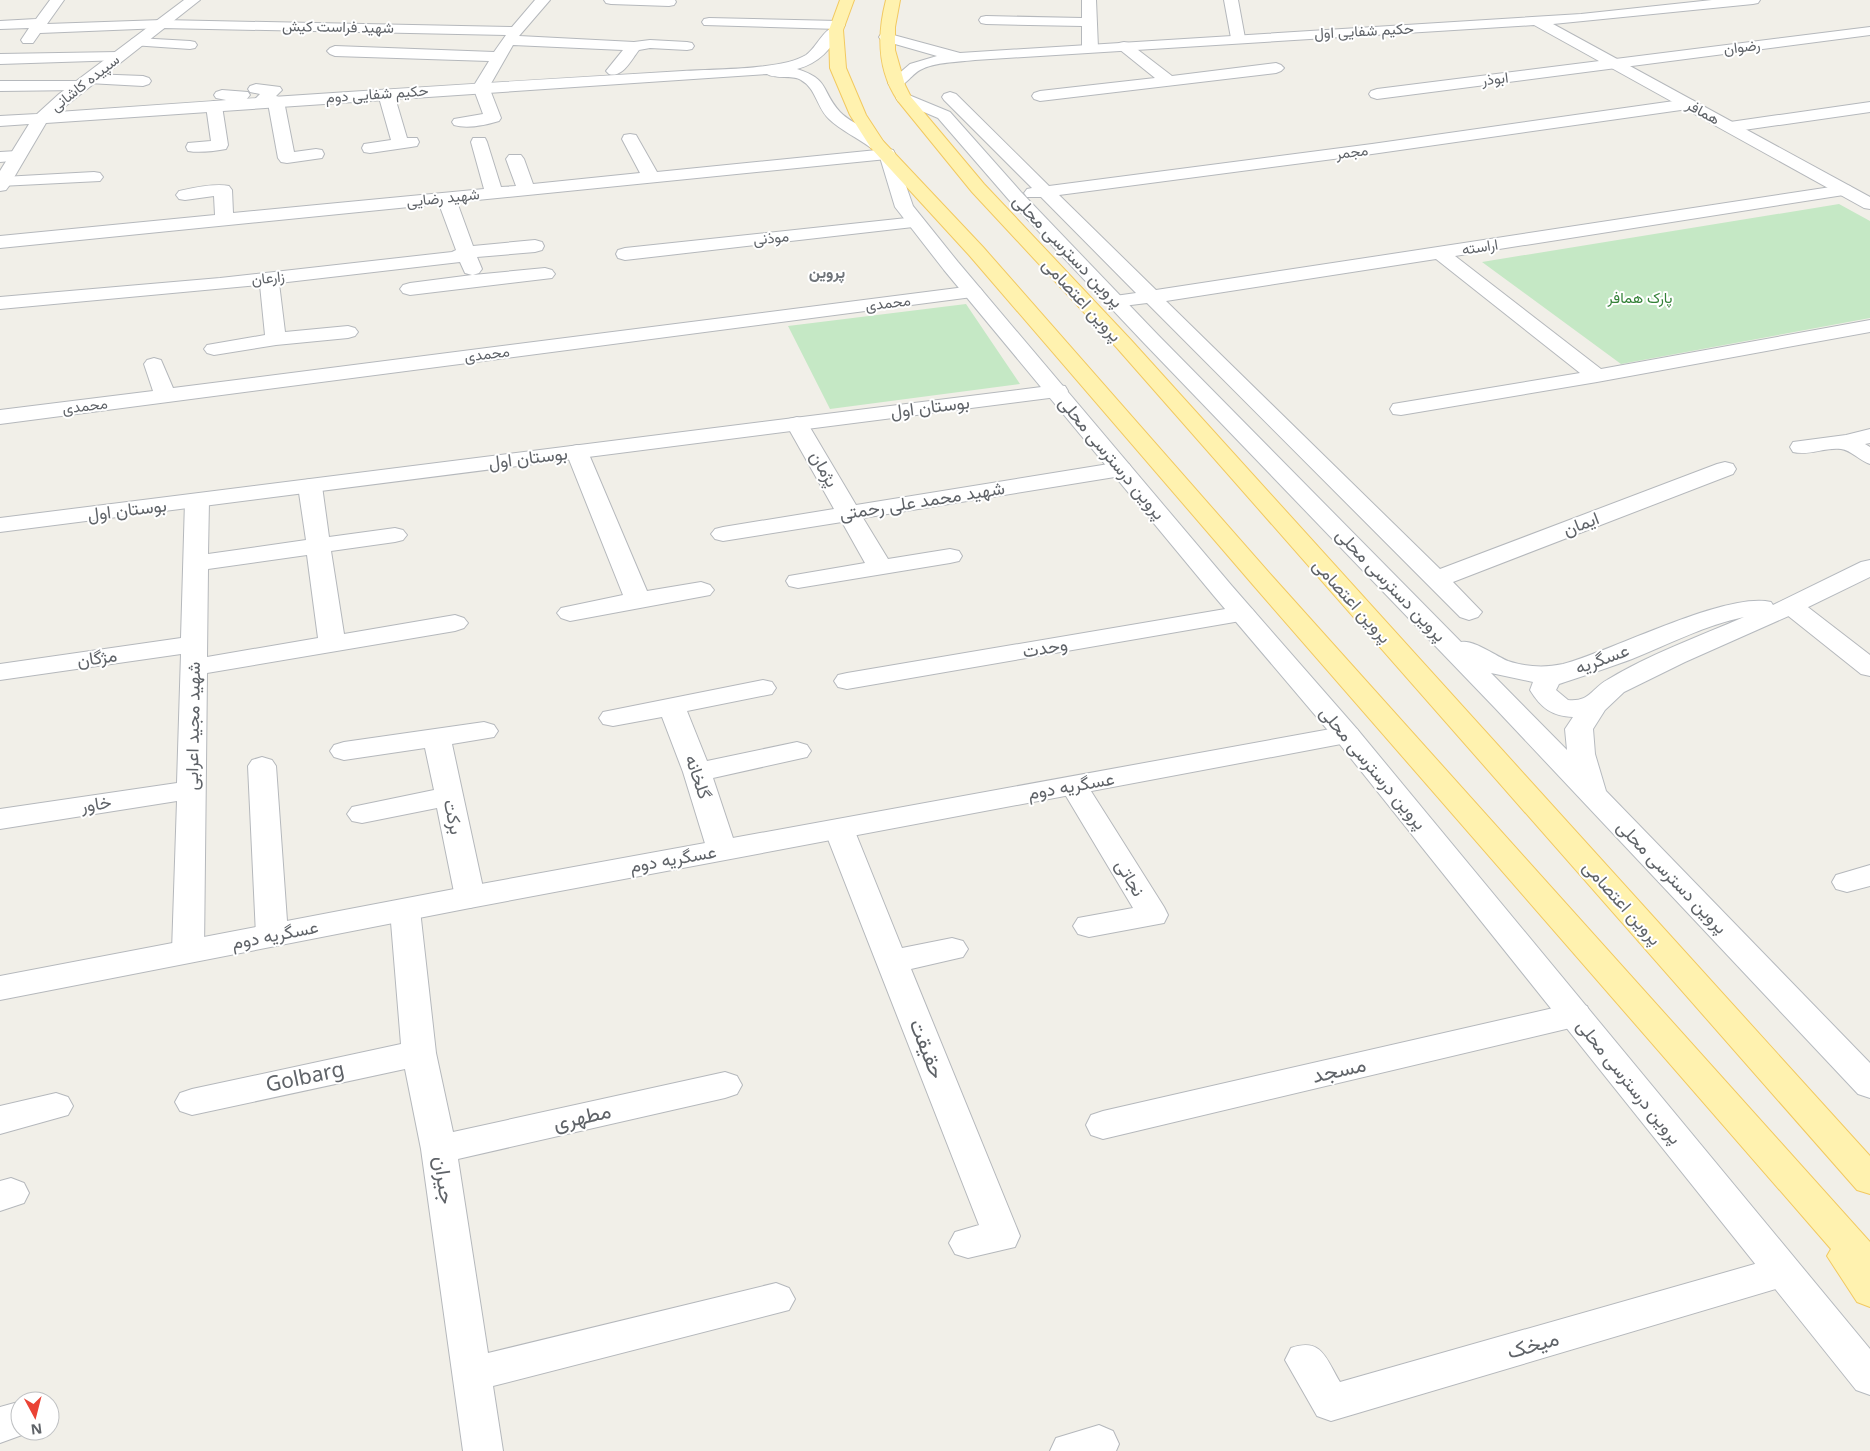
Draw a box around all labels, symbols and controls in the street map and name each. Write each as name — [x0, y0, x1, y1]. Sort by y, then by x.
street label: شهید فراست کیش — [282, 15, 394, 38]
street label: حکیم شفایی اول — [1314, 17, 1414, 44]
street label: رضوان — [1722, 34, 1761, 58]
street label: سپیده کاشانی — [46, 49, 124, 116]
street label: ابوذر — [1479, 66, 1509, 90]
street label: حکیم شفایی دوم — [325, 79, 429, 108]
street label: همافر — [1682, 93, 1724, 129]
street label: مجمر — [1333, 139, 1369, 163]
street label: شهید رضایی — [405, 183, 481, 212]
street label: پروین دسترسی محلی — [1007, 188, 1129, 313]
street label: موذنی — [752, 225, 790, 250]
street label: اراسته — [1460, 233, 1499, 259]
street label: پروین اعتصامی — [1037, 252, 1128, 347]
district label: پروین — [809, 261, 846, 284]
street label: زارعان — [250, 265, 286, 289]
park label: پارک همافر — [1607, 287, 1672, 308]
street label: محمدی — [864, 289, 912, 316]
street label: محمدی — [463, 340, 511, 367]
street label: بوستان اول — [889, 389, 971, 423]
street label: پروین درسترسی محلی — [1053, 391, 1172, 525]
street label: محمدی — [61, 392, 109, 419]
street label: بوستان اول — [487, 440, 569, 474]
street label: پژمان — [804, 446, 845, 492]
street label: شهید محمد علی رحمتی — [837, 475, 1006, 525]
street label: بوستان اول — [86, 492, 168, 526]
street label: ایمان — [1559, 505, 1602, 541]
street label: پروین دسترسی محلی — [1330, 522, 1452, 647]
street label: پروین اعتصامی — [1307, 553, 1397, 649]
street label: وحدت — [1020, 631, 1069, 663]
street label: عسگریه — [1571, 637, 1632, 679]
street label: مژگان — [75, 642, 118, 672]
street label: شهید مجید اعرابی — [179, 661, 205, 791]
street label: پروین درسترسی محلی — [1314, 701, 1433, 835]
street label: گلخانه — [680, 751, 718, 802]
street label: عسگریه دوم — [1026, 766, 1116, 805]
street label: خاور — [78, 789, 113, 817]
street label: برکت — [439, 797, 469, 837]
street label: پروین دسترسی محلی — [1611, 814, 1733, 939]
street label: عسگریه دوم — [628, 839, 718, 878]
street label: نجاتی — [1110, 854, 1151, 901]
street label: پروین اعتصامی — [1577, 855, 1667, 951]
street label: عسگریه دوم — [229, 914, 320, 955]
street label: پروین درسترسی محلی — [1571, 1014, 1688, 1149]
street label: حقیقت — [903, 1015, 953, 1083]
street label: مسجد — [1309, 1049, 1368, 1089]
street label: Golbarg — [263, 1054, 347, 1098]
street label: مطهری — [550, 1096, 614, 1136]
street label: جیران — [428, 1154, 462, 1206]
street label: میخک — [1503, 1323, 1562, 1365]
north arrow — [10, 1391, 60, 1441]
text: N — [30, 1419, 43, 1440]

